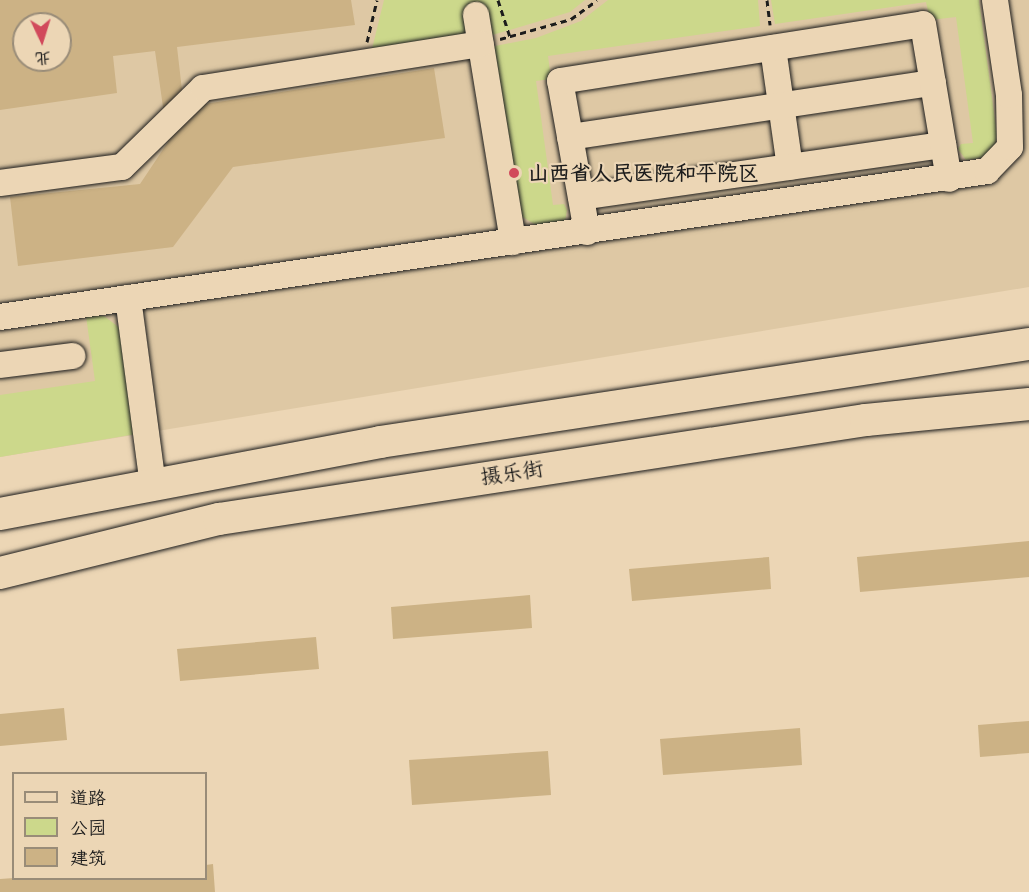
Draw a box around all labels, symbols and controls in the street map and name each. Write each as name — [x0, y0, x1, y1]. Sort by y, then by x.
north arrow — [12, 12, 72, 72]
text: 北 — [35, 48, 52, 67]
place label: 山西省人民医院和平院区 — [528, 160, 759, 186]
marker: 山西省人民医院和平院区 — [505, 164, 523, 182]
street label: 摄乐街 — [479, 456, 545, 490]
legend — [12, 772, 207, 880]
text: 道路 — [70, 788, 106, 809]
text: 公园 — [70, 818, 106, 839]
text: 建筑 — [70, 848, 106, 869]

